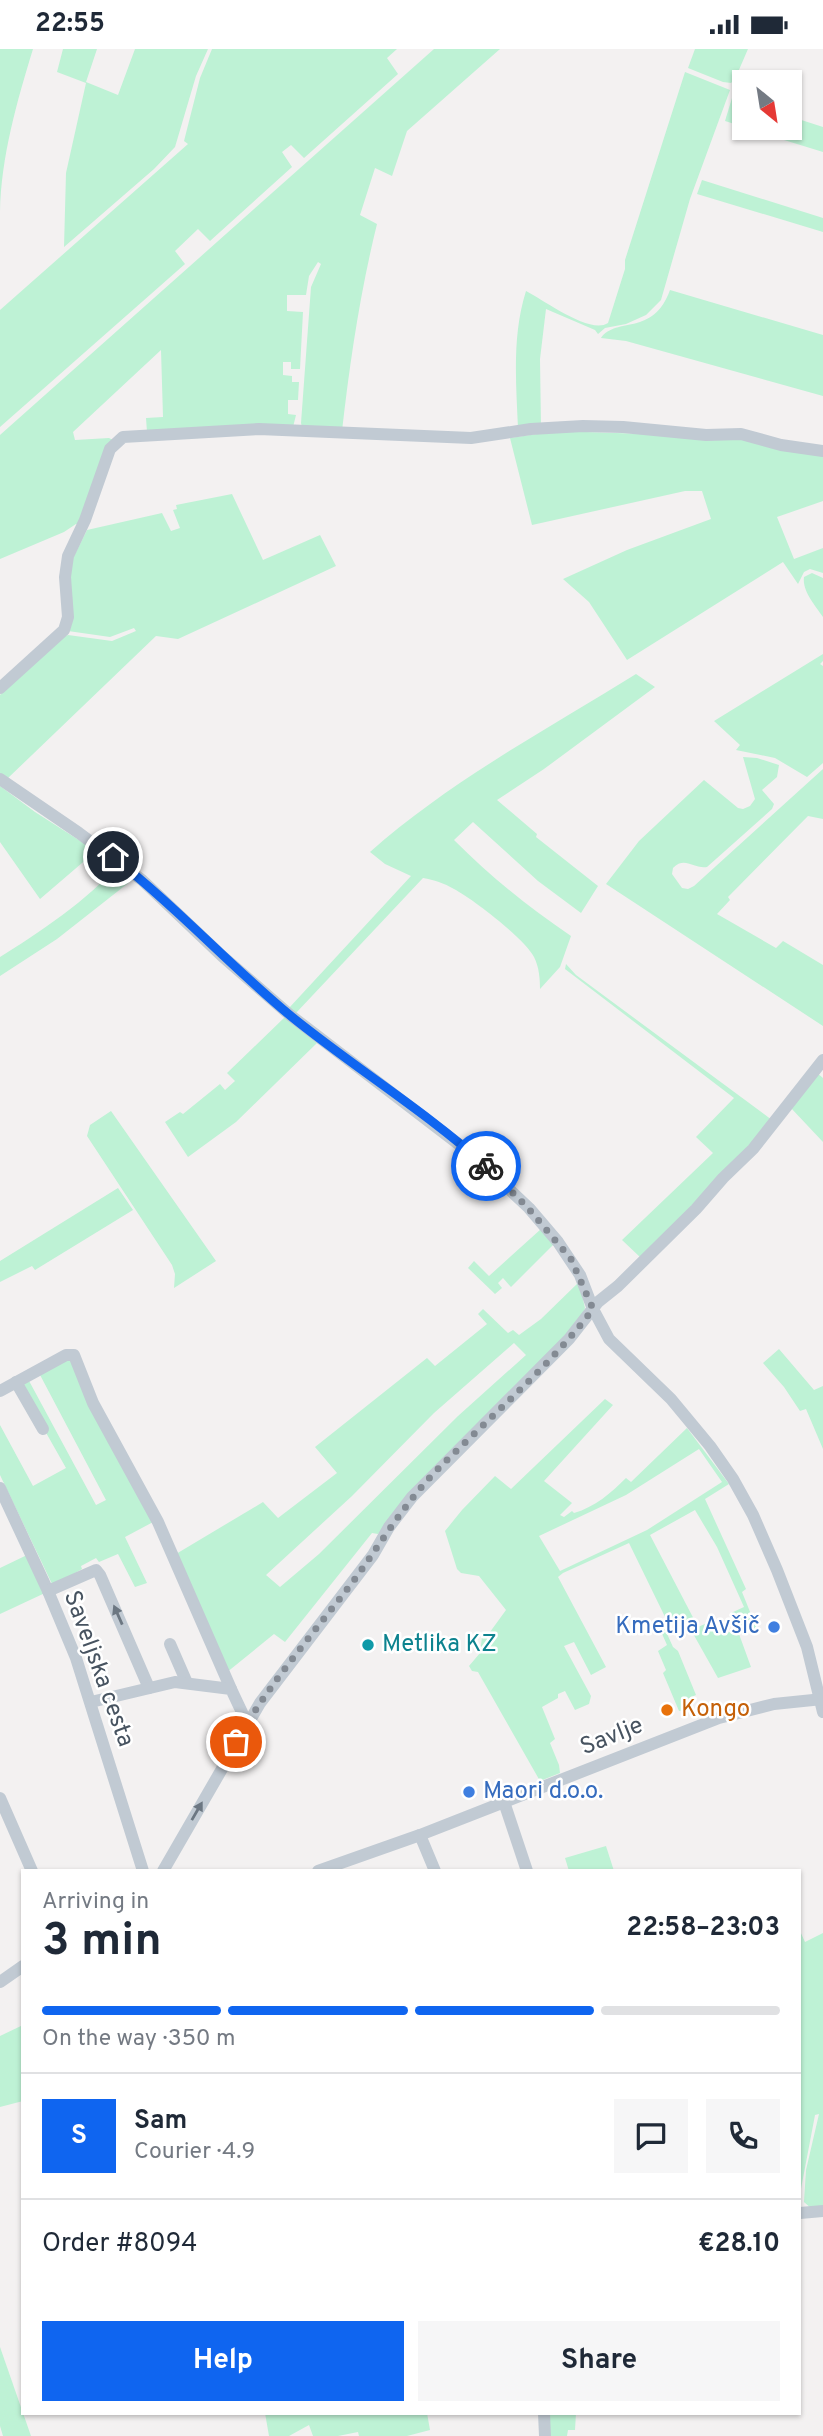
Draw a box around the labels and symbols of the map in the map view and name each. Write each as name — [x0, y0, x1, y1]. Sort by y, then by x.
north arrow — [732, 70, 802, 140]
pin — [83, 827, 143, 887]
courier — [451, 1131, 521, 1201]
street label: Saveljska cesta — [56, 1587, 140, 1751]
one-way arrow — [112, 1605, 123, 1626]
place label: Kmetija Avšič — [615, 1612, 760, 1642]
marker: Kmetija Avšič — [766, 1619, 782, 1635]
place label: Metlika KZ — [382, 1630, 497, 1660]
marker: Metlika KZ — [360, 1637, 376, 1653]
place label: Kongo — [681, 1695, 750, 1725]
marker: Kongo — [659, 1702, 675, 1718]
street label: Savlje — [576, 1711, 648, 1763]
pin — [206, 1712, 266, 1772]
place label: Maori d.o.o. — [483, 1777, 603, 1807]
marker: Maori d.o.o. — [461, 1784, 477, 1800]
one-way arrow — [191, 1802, 203, 1821]

